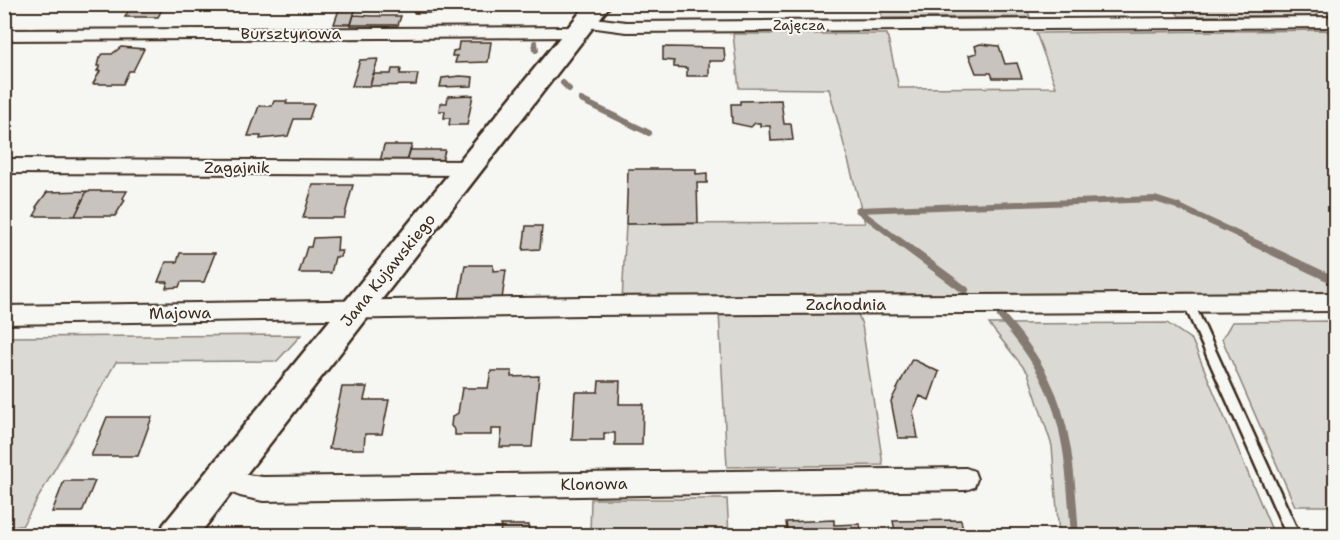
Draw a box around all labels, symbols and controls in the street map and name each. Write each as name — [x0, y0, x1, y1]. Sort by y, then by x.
street label: Zajęcza — [773, 16, 825, 34]
street label: Bursztynowa — [241, 23, 341, 44]
street label: Zagajnik — [204, 157, 270, 178]
street label: Jana Kujawskiego — [336, 209, 440, 331]
street label: Zachodnia — [806, 294, 886, 315]
street label: Majowa — [149, 302, 211, 324]
street label: Klonowa — [560, 473, 628, 495]

